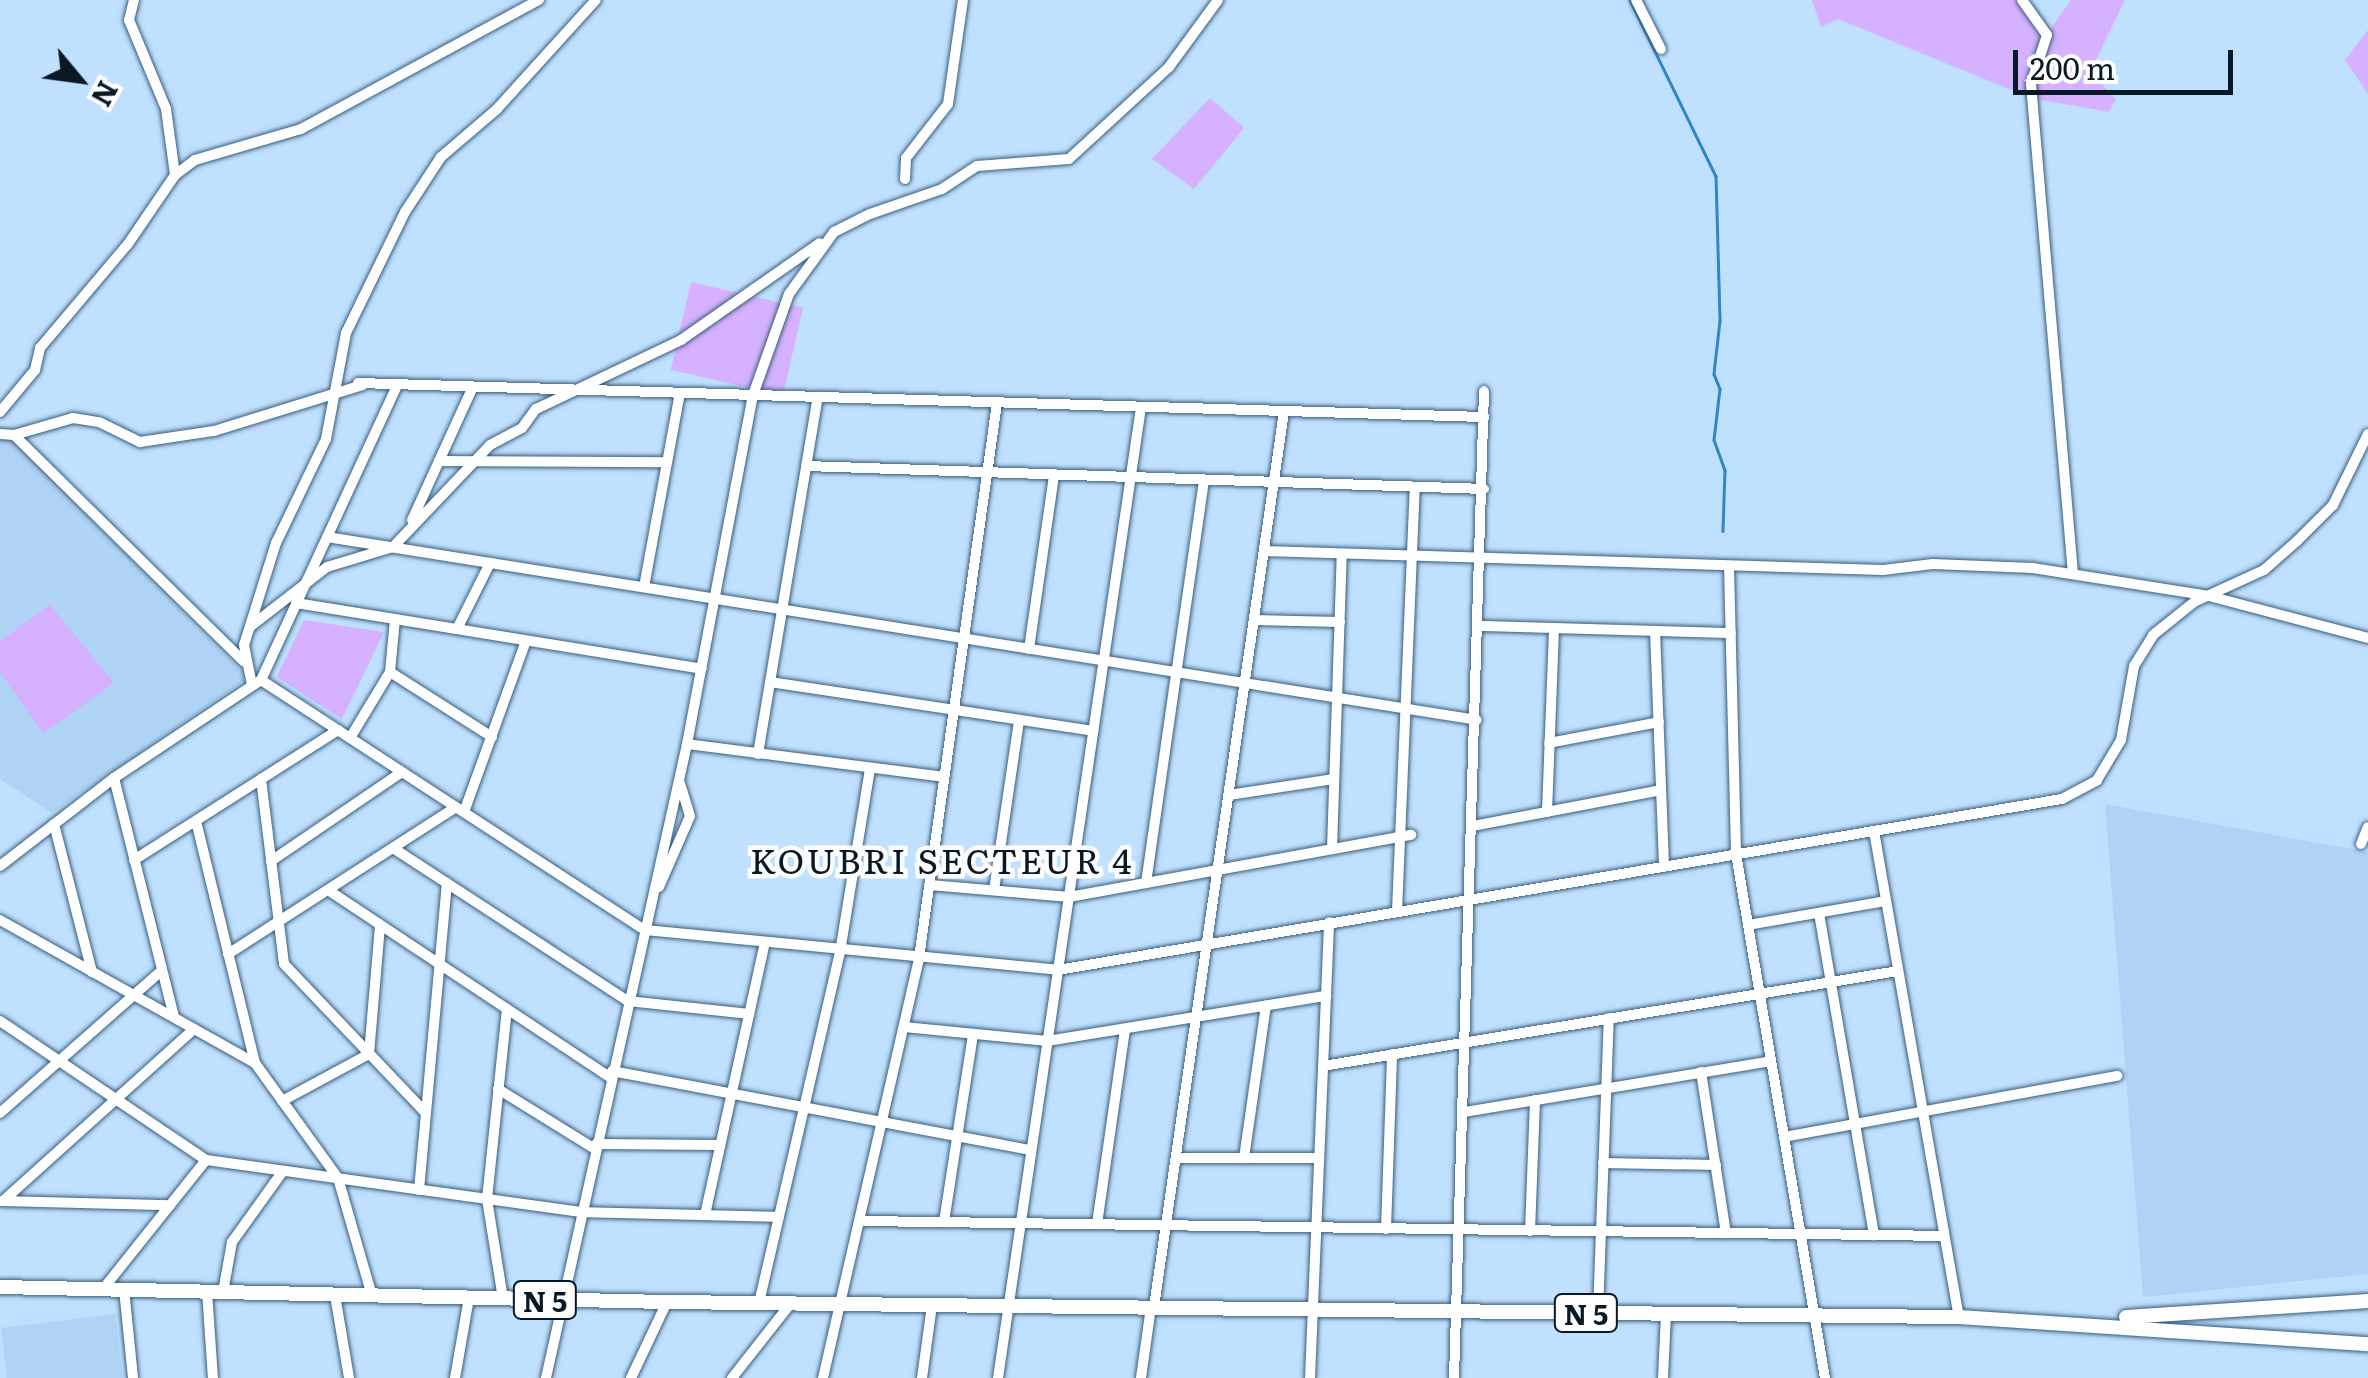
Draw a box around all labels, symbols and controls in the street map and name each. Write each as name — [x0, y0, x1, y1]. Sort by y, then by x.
north arrow — [30, 30, 130, 130]
scale bar — [2018, 30, 2238, 92]
text: 200 m — [2030, 45, 2115, 89]
text: N — [82, 74, 130, 115]
district label: KOUBRI SECTEUR 4 — [750, 838, 1134, 880]
road number: N 5 — [512, 1277, 578, 1323]
road number: N 5 — [1554, 1290, 1618, 1336]

